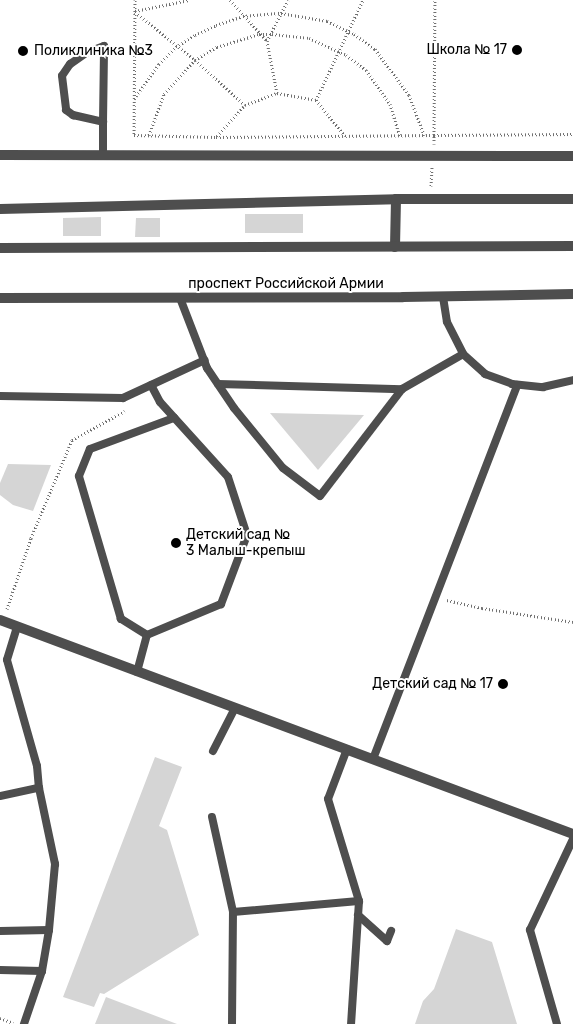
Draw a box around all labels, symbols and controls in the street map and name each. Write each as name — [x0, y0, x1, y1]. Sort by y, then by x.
place label: Школа № 17 — [426, 42, 507, 58]
place label: Поликлиника №3 — [34, 43, 153, 59]
marker: Поликлиника №3 — [16, 44, 30, 58]
marker: Школа № 17 — [511, 44, 523, 56]
street label: проспект Российской Армии — [188, 276, 384, 292]
place label: Детский сад № 3 Малыш-крепыш — [186, 527, 305, 560]
marker: Детский сад № 3 Малыш-крепыш — [170, 537, 182, 549]
place label: Детский сад № 17 — [372, 676, 493, 692]
marker: Детский сад № 17 — [497, 678, 509, 690]

